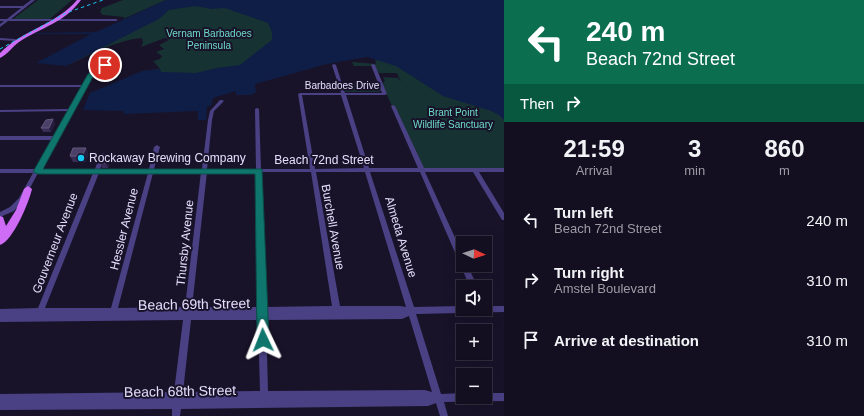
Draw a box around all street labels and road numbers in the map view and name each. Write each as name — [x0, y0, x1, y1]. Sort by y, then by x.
street label: Barbadoes Drive — [305, 80, 380, 91]
street label: Beach 72nd Street — [274, 153, 374, 167]
street label: Burchell Avenue — [319, 183, 347, 271]
street label: Hessler Avenue — [107, 186, 141, 271]
street label: Gouverneur Avenue — [29, 190, 81, 295]
street label: Almeda Avenue — [382, 195, 420, 279]
street label: Thursby Avenue — [174, 199, 197, 287]
street label: Beach 69th Street — [138, 295, 250, 313]
street label: Beach 68th Street — [124, 382, 236, 400]

